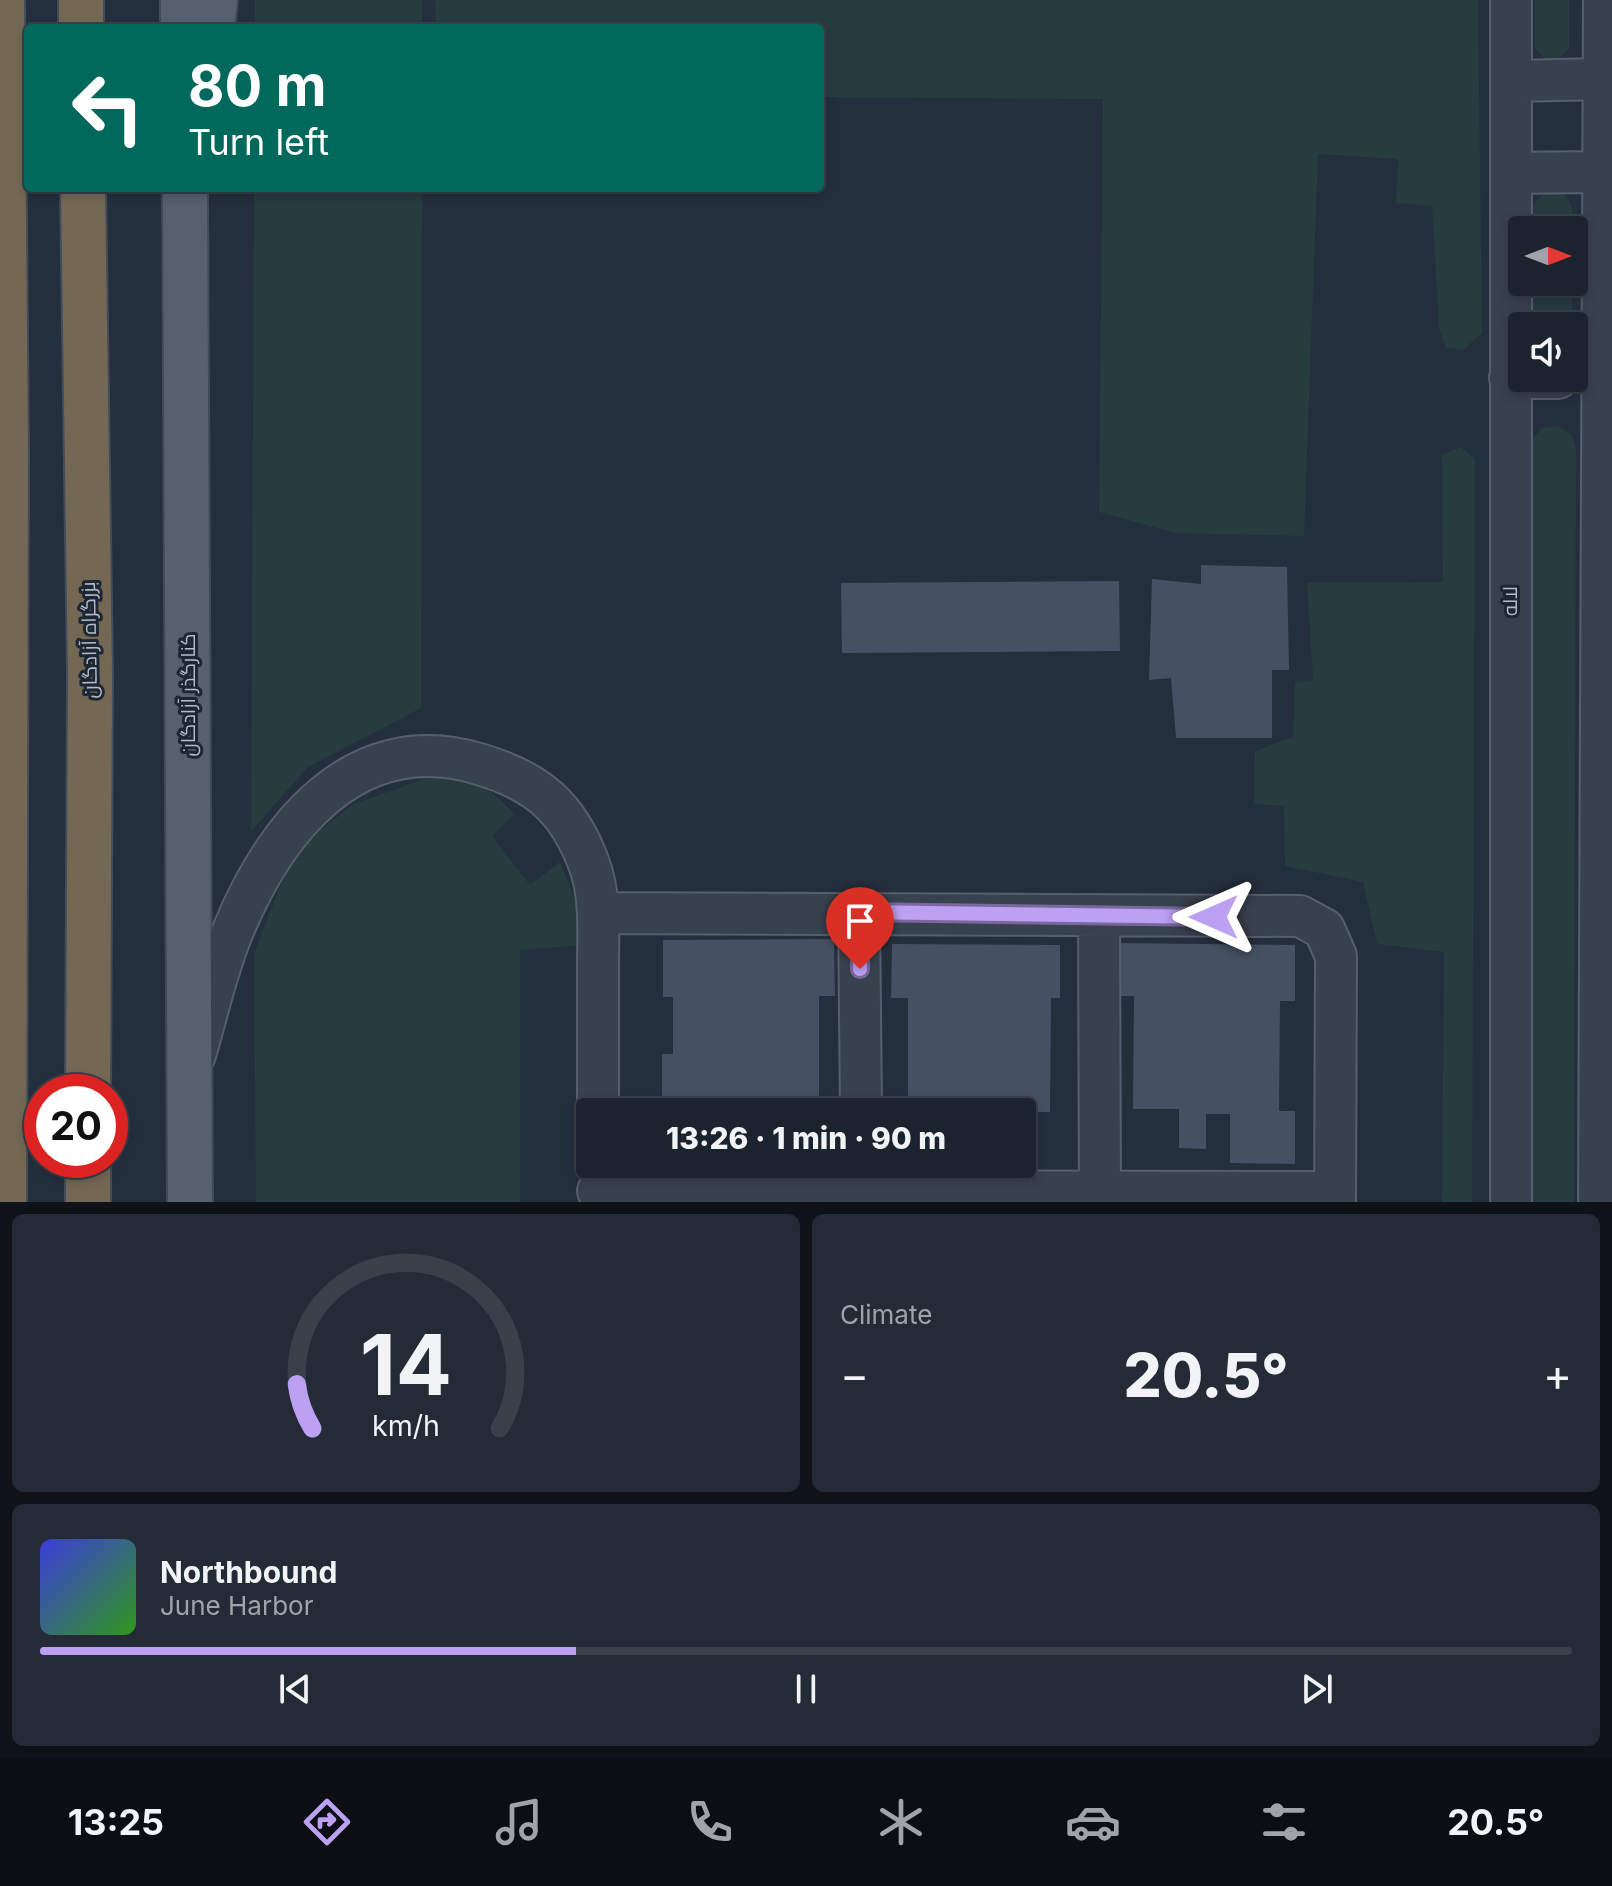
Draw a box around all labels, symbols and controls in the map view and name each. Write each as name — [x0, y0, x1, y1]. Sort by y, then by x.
text: 80 m — [188, 52, 327, 120]
icon: left — [56, 56, 160, 160]
text: Turn left — [188, 120, 329, 164]
north arrow — [1508, 216, 1588, 296]
map controls — [1508, 216, 1588, 392]
button: sound — [1508, 312, 1588, 392]
street label: بزرگراه آزادگان — [76, 581, 103, 699]
street label: لاله — [1498, 586, 1522, 616]
street label: کنارگذر آزادگان — [176, 633, 201, 757]
position arrow — [1172, 875, 1256, 959]
pin — [826, 887, 894, 969]
icon: arrive — [838, 899, 882, 943]
speed limit sign: 20 — [24, 1074, 128, 1178]
text: 13:26 · 1 min · 90 m — [666, 1120, 946, 1156]
text: Climate — [840, 1299, 932, 1330]
text: 14 — [360, 1314, 452, 1415]
text: 20.5° — [1123, 1339, 1289, 1411]
text: − — [840, 1348, 869, 1402]
text: + — [1543, 1348, 1572, 1402]
text: km/h — [372, 1408, 440, 1443]
text: Northbound — [160, 1554, 337, 1590]
text: June Harbor — [160, 1590, 313, 1621]
icon: previous — [273, 1667, 317, 1711]
icon: pause — [784, 1667, 828, 1711]
icon: next — [1295, 1667, 1339, 1711]
icon: directions — [299, 1794, 355, 1850]
icon: music — [491, 1794, 547, 1850]
icon: phone — [682, 1794, 738, 1850]
icon: climate — [873, 1794, 929, 1850]
icon: car — [1065, 1794, 1121, 1850]
icon: filters — [1256, 1794, 1312, 1850]
text: 13:25 — [68, 1800, 164, 1844]
text: 20.5° — [1447, 1800, 1544, 1844]

